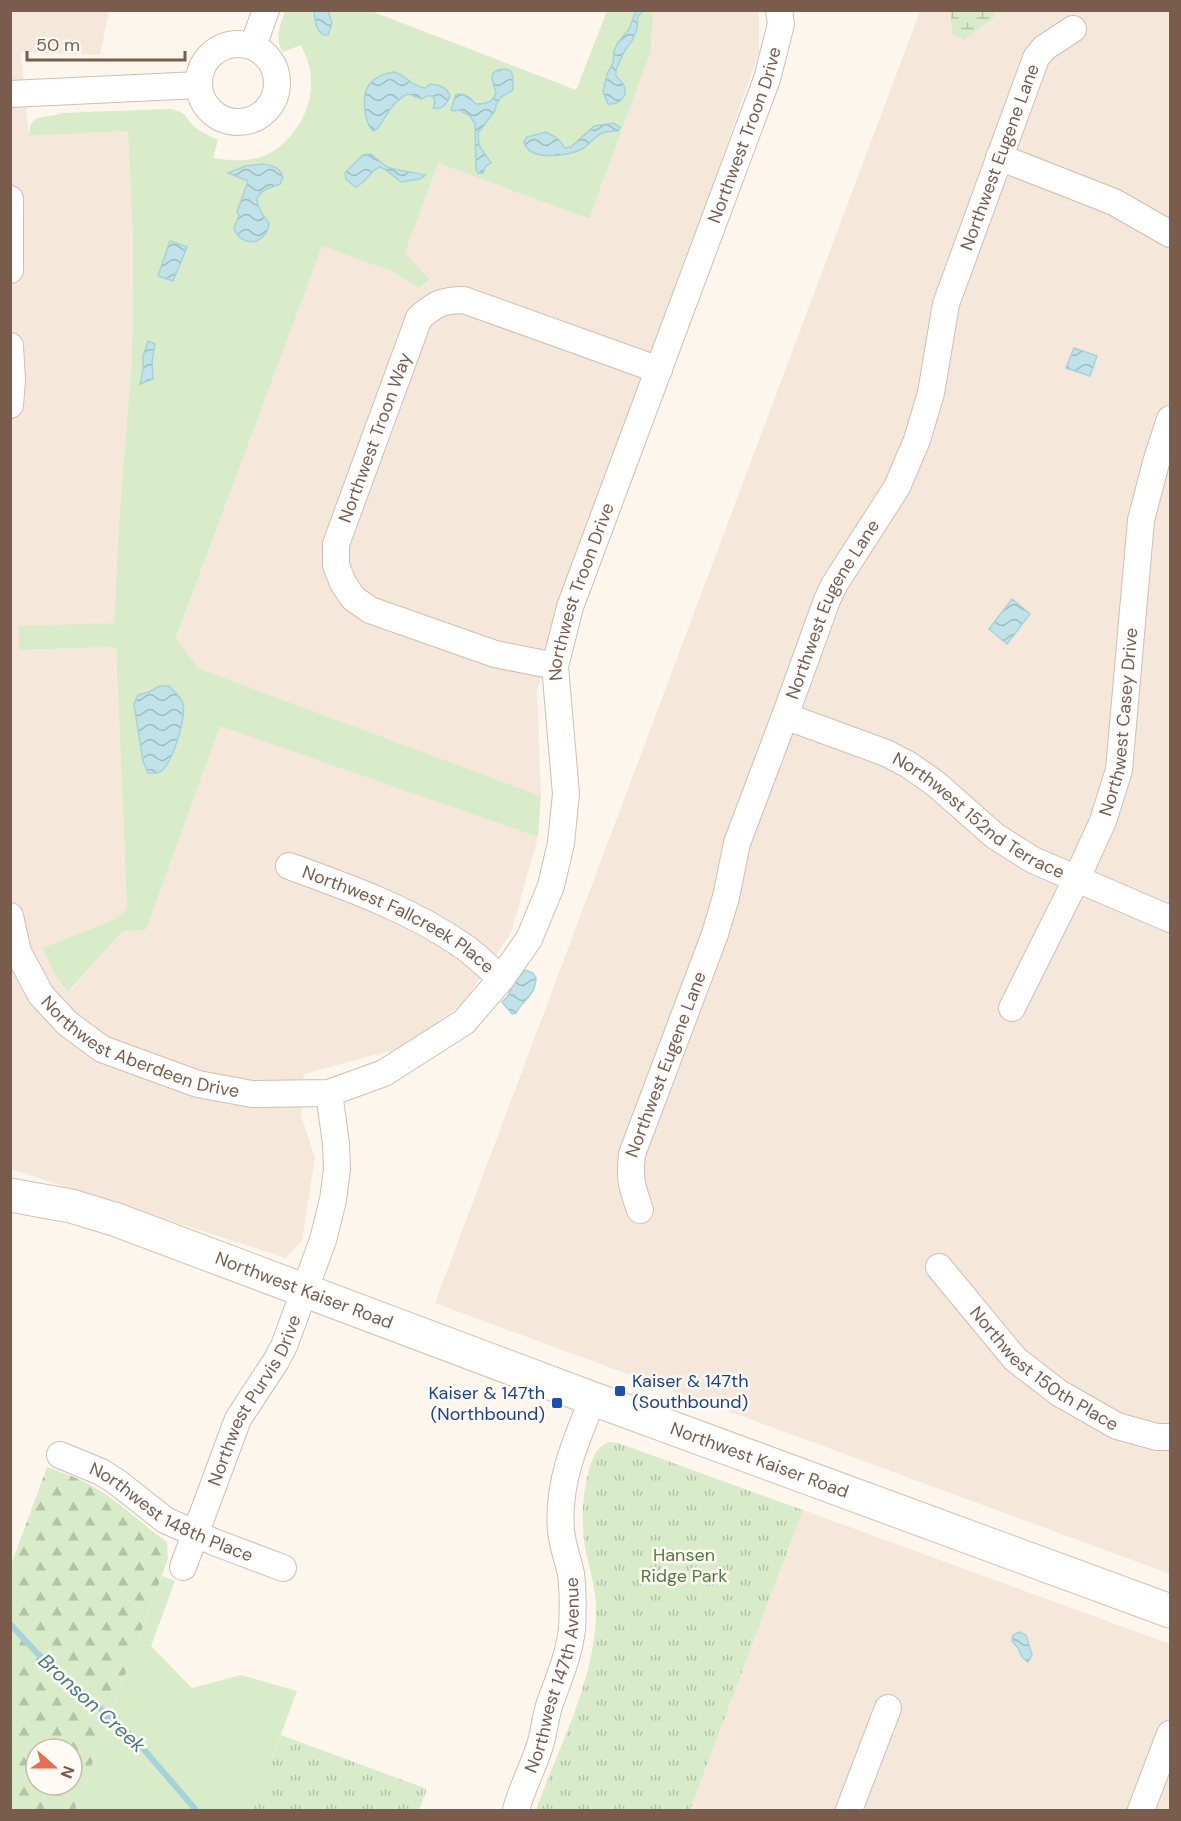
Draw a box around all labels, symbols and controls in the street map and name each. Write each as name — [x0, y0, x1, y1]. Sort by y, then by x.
scale bar — [27, 24, 184, 62]
text: 50 m — [36, 33, 80, 57]
street label: Northwest Troon Drive — [702, 44, 787, 227]
street label: Northwest Eugene Lane — [955, 61, 1045, 254]
street label: Northwest Troon Way — [333, 349, 417, 526]
street label: Northwest Troon Drive — [543, 499, 620, 682]
street label: Northwest Eugene Lane — [780, 515, 885, 703]
street label: Northwest Casey Drive — [1093, 627, 1143, 819]
street label: Northwest 152nd Terrace — [888, 747, 1068, 884]
street label: Northwest Fallcreek Place — [299, 860, 499, 979]
street label: Northwest Eugene Lane — [620, 968, 712, 1161]
street label: Northwest Aberdeen Drive — [36, 990, 241, 1103]
street label: Northwest Kaiser Road — [212, 1246, 397, 1335]
street label: Northwest 150th Place — [964, 1301, 1123, 1436]
street label: Northwest Purvis Drive — [202, 1311, 306, 1489]
place label: Kaiser & 147th (Southbound) — [632, 1369, 749, 1414]
place label: Kaiser & 147th (Northbound) — [429, 1381, 545, 1426]
marker: Kaiser & 147th (Southbound) — [613, 1384, 627, 1398]
marker: Kaiser & 147th (Northbound) — [550, 1396, 564, 1410]
street label: Northwest Kaiser Road — [667, 1416, 852, 1504]
street label: Northwest 148th Place — [86, 1457, 256, 1568]
park label: Hansen Ridge Park — [641, 1543, 727, 1588]
street label: Northwest 147th Avenue — [519, 1576, 585, 1777]
water label: Bronson Creek — [33, 1648, 152, 1759]
north arrow — [24, 1737, 84, 1797]
text: N — [56, 1763, 79, 1781]

